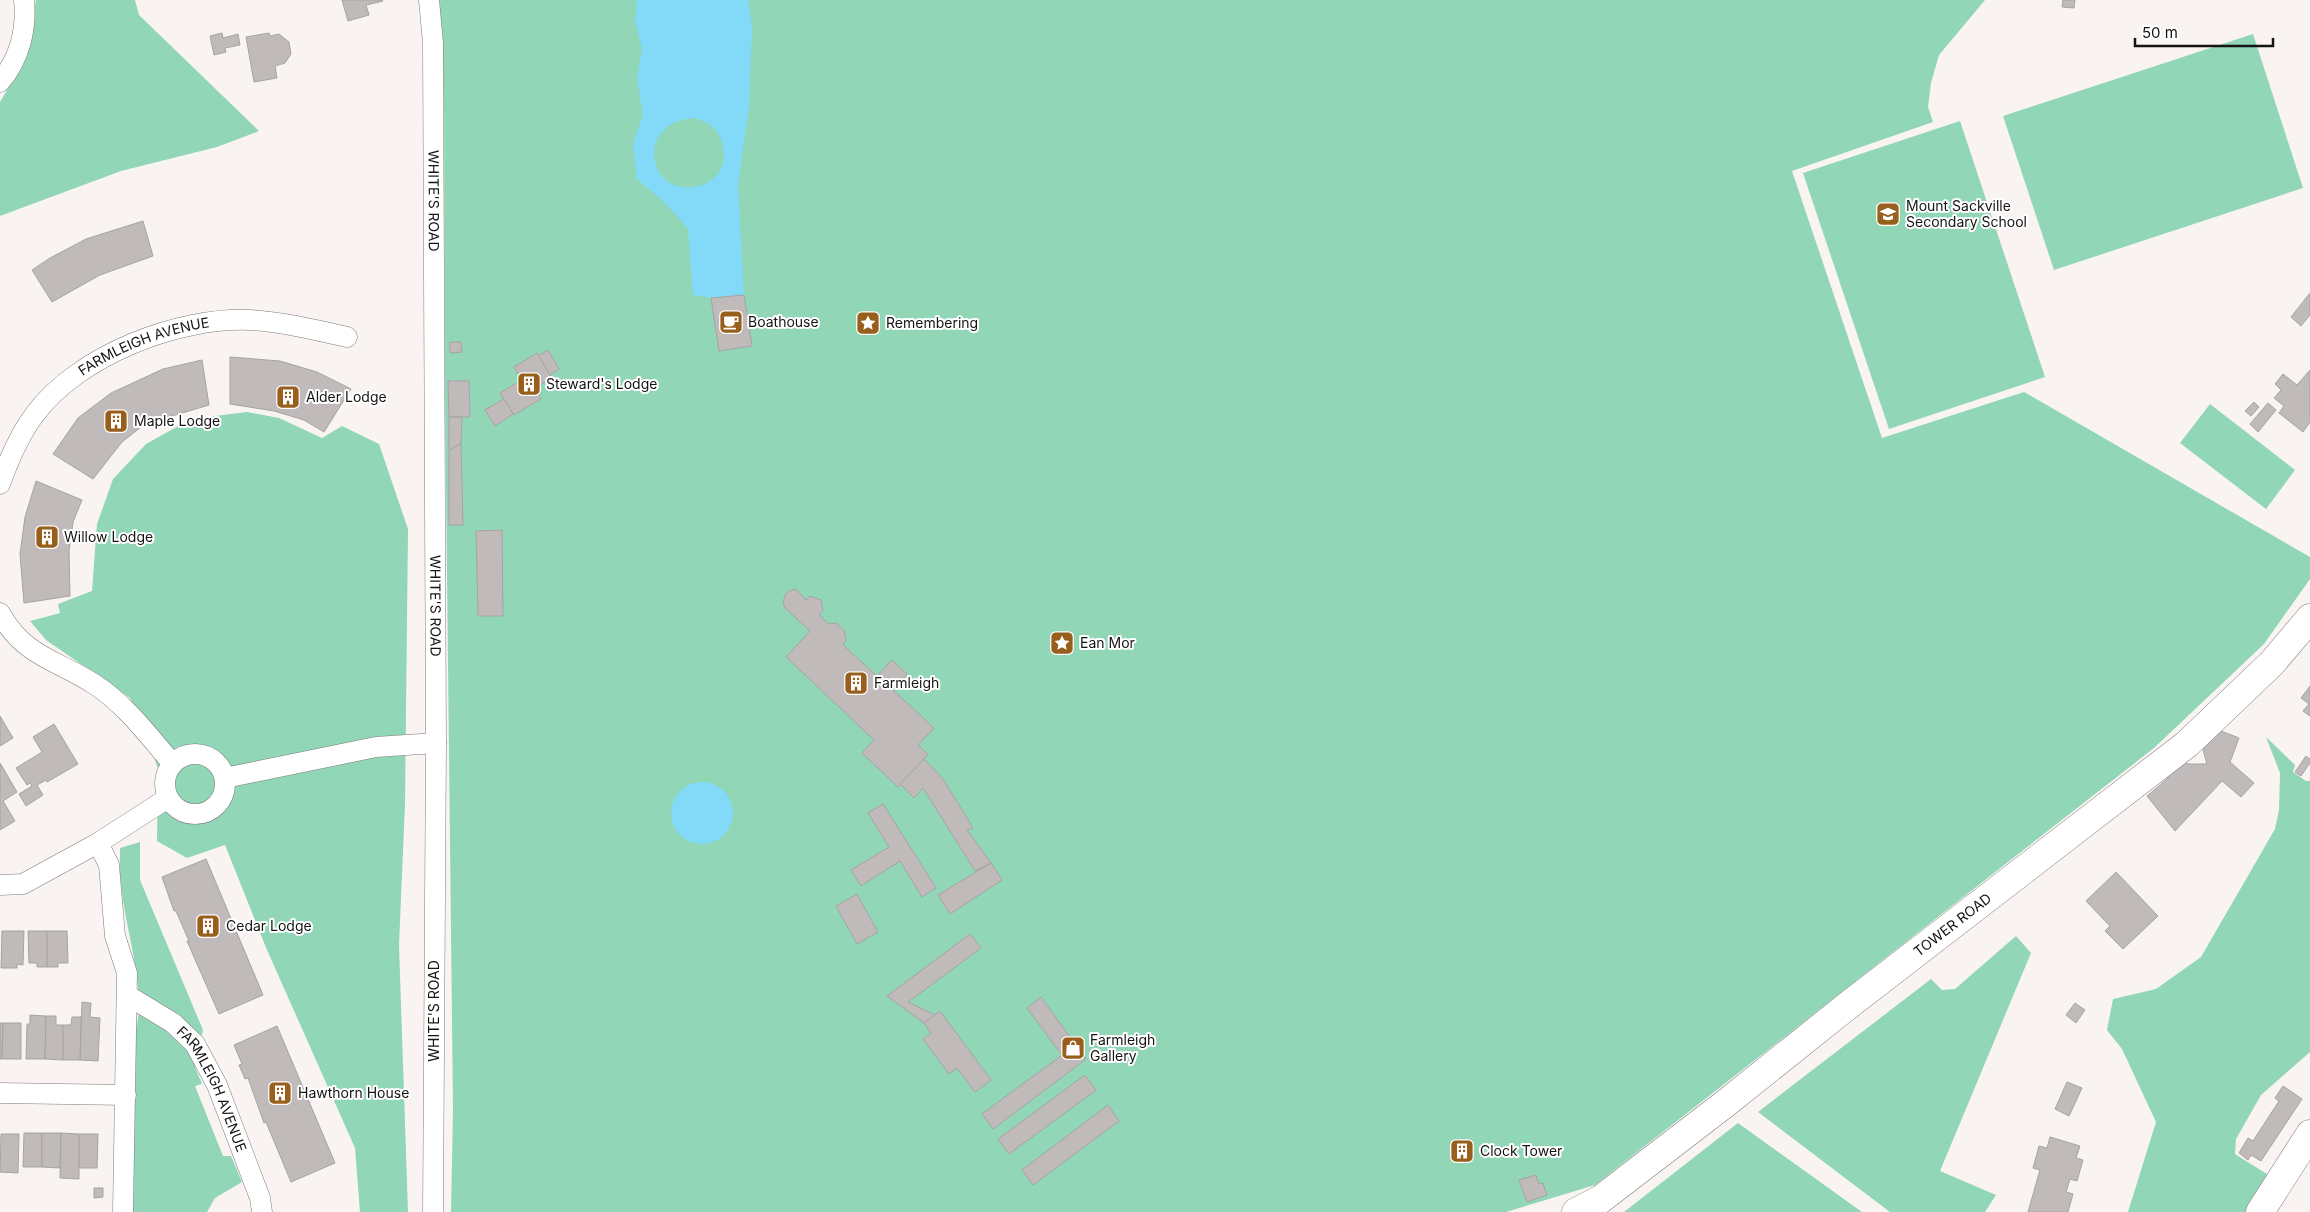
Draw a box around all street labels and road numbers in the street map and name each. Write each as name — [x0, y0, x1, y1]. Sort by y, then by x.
street label: WHITE'S ROAD — [425, 150, 443, 252]
street label: FARMLEIGH AVENUE — [75, 313, 210, 379]
street label: WHITE'S ROAD — [427, 555, 445, 657]
street label: TOWER ROAD — [1910, 889, 1994, 960]
street label: WHITE'S ROAD — [425, 960, 442, 1062]
street label: FARMLEIGH AVENUE — [174, 1022, 251, 1154]

